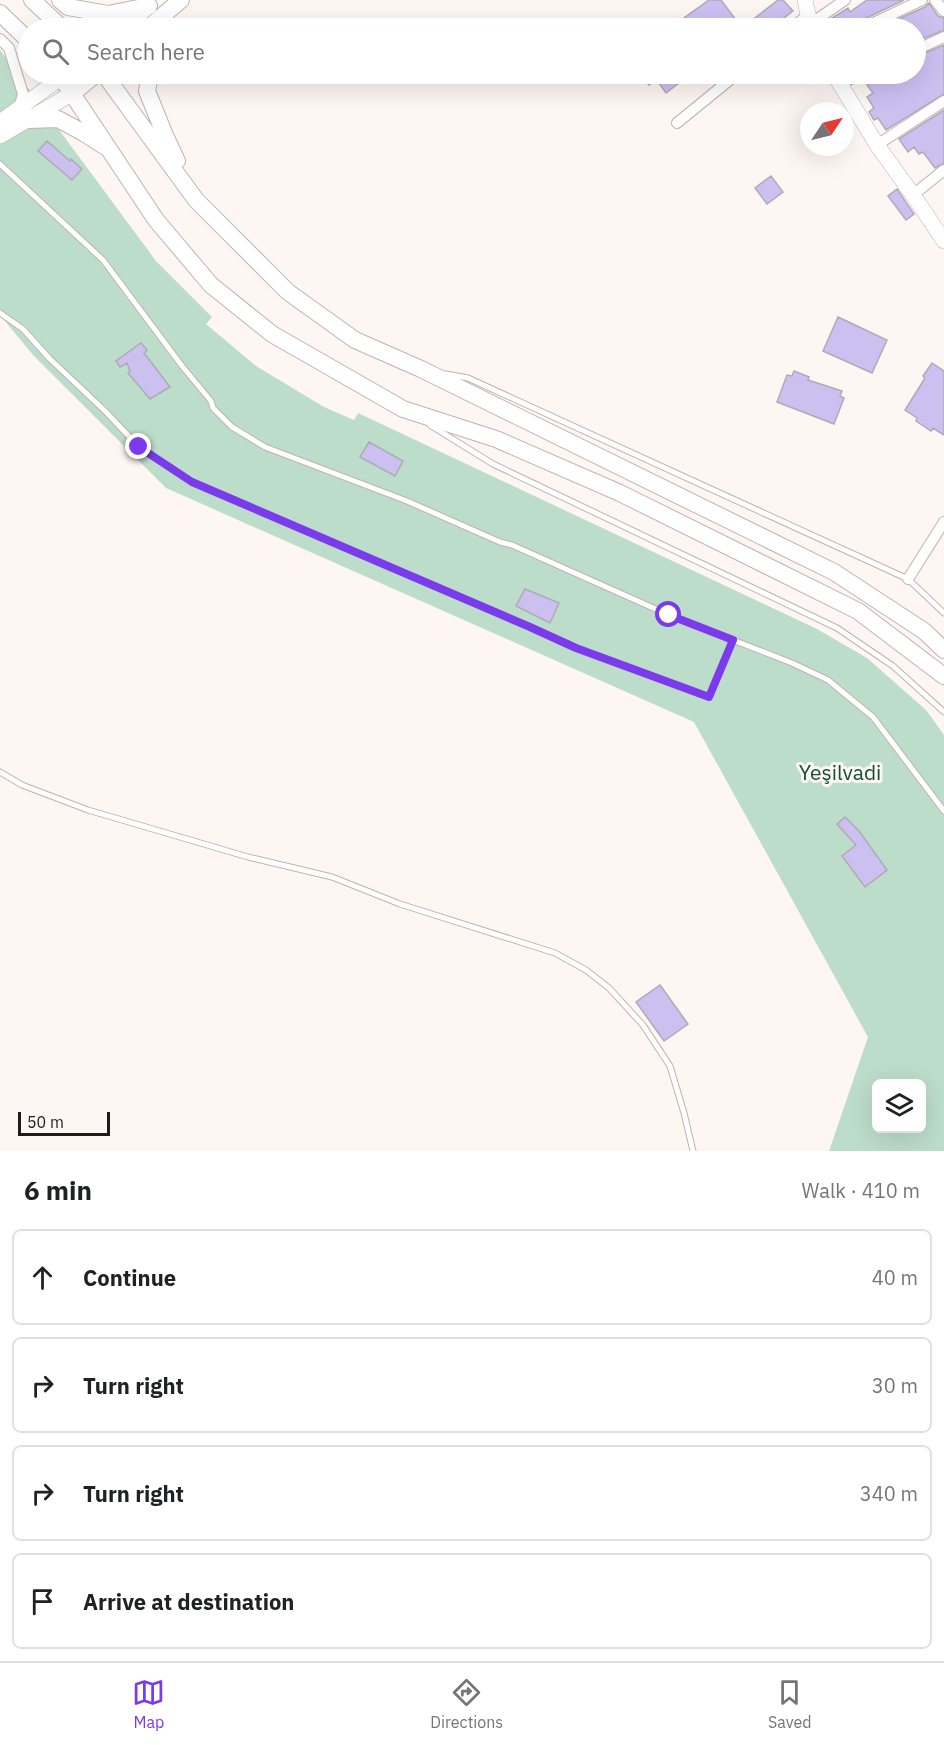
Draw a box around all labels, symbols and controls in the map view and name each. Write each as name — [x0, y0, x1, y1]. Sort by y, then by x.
search box — [18, 18, 926, 84]
icon: search — [39, 35, 72, 68]
text: Search here — [87, 37, 205, 66]
north arrow — [800, 102, 854, 156]
route end — [125, 433, 151, 459]
route start — [655, 601, 681, 627]
park label: Yeşilvadi — [799, 758, 881, 786]
map controls — [872, 1079, 926, 1133]
button: layers — [872, 1079, 926, 1133]
scale bar — [18, 1109, 110, 1136]
text: 50 m — [27, 1112, 64, 1132]
text: 6 min — [24, 1173, 92, 1207]
text: Walk · 410 m — [802, 1177, 920, 1204]
icon: ahead — [26, 1261, 59, 1294]
text: Continue — [83, 1263, 176, 1292]
text: 40 m — [872, 1264, 918, 1291]
icon: right — [26, 1369, 59, 1402]
text: Turn right — [83, 1371, 184, 1400]
text: 30 m — [872, 1372, 918, 1399]
icon: right — [26, 1477, 59, 1510]
text: Turn right — [83, 1479, 184, 1508]
text: 340 m — [860, 1480, 918, 1507]
icon: arrive — [26, 1585, 59, 1618]
text: Arrive at destination — [83, 1587, 294, 1616]
tab: Map — [132, 1676, 165, 1732]
tab: Directions — [430, 1676, 503, 1732]
tab: Saved — [768, 1676, 812, 1732]

